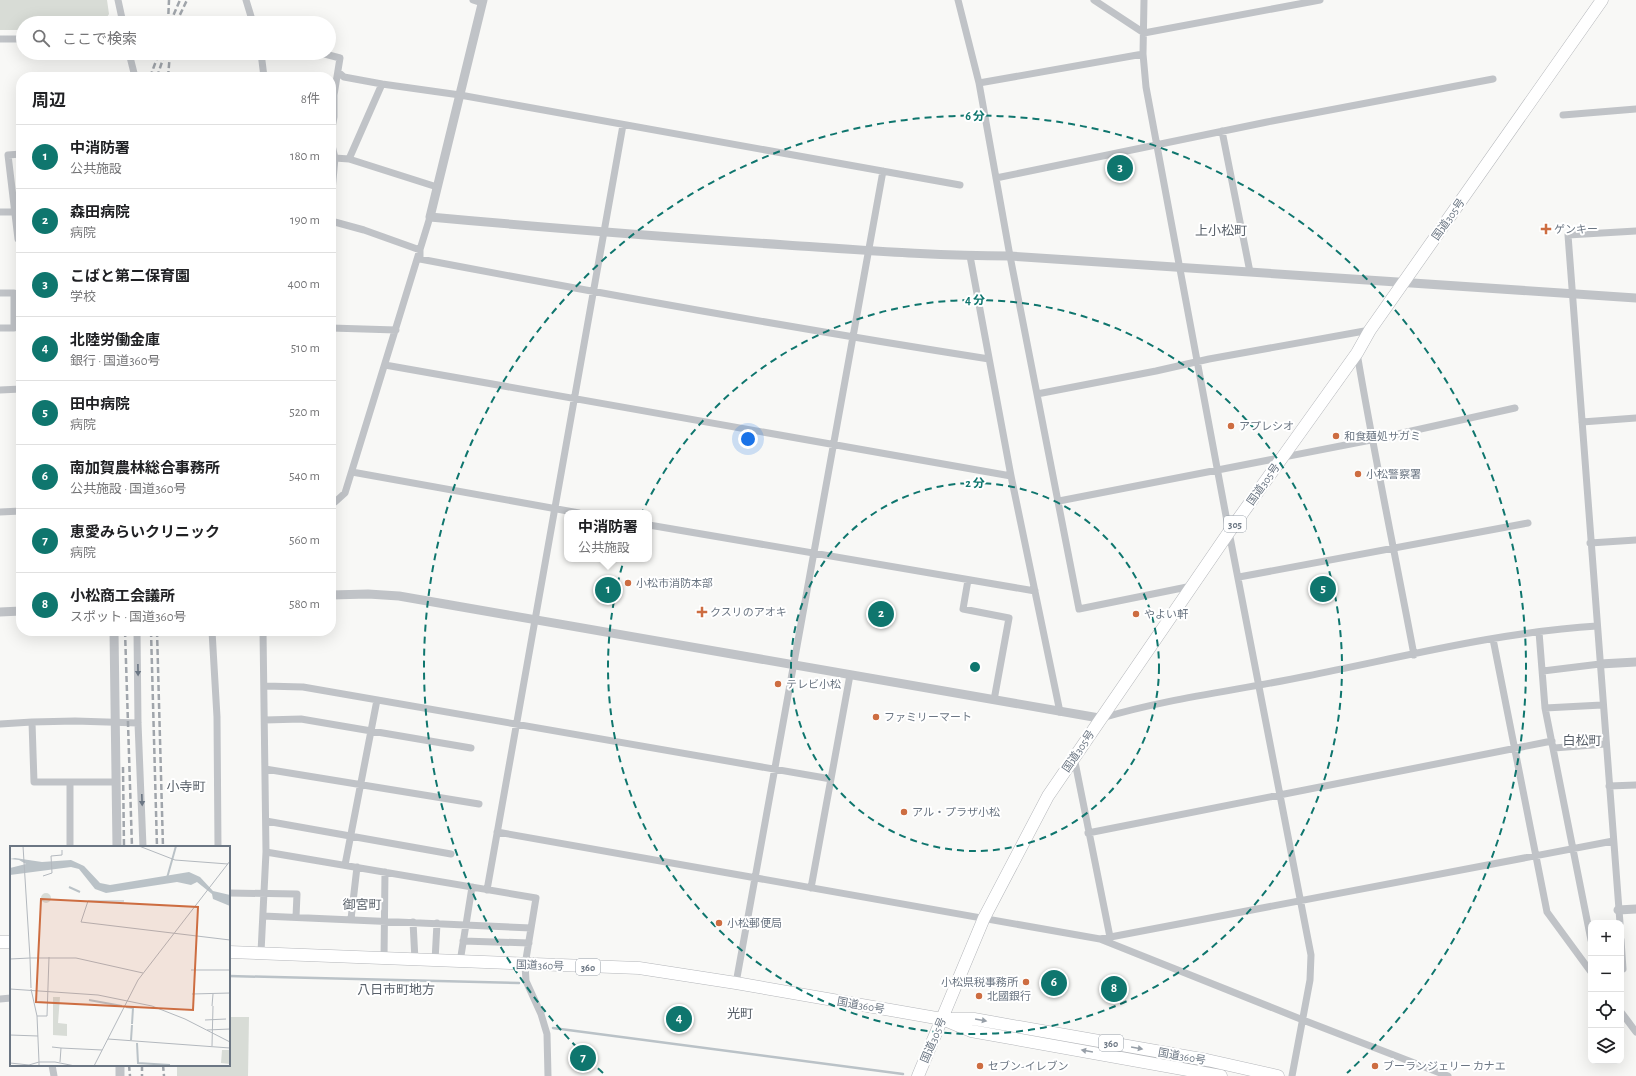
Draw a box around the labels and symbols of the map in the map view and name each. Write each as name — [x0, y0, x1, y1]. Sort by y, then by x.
text: 6 分 — [965, 110, 985, 122]
pin: 3 — [1107, 153, 1133, 183]
street label: 国道305号 — [1429, 196, 1467, 242]
place label: ゲンキー — [1554, 223, 1598, 235]
district label: 上小松町 — [1195, 224, 1247, 238]
marker: ゲンキー — [1541, 224, 1551, 234]
text: 4 分 — [965, 294, 985, 306]
marker: アプレシオ — [1226, 421, 1236, 431]
place label: アプレシオ — [1239, 421, 1294, 432]
your location — [738, 429, 758, 449]
place label: 和食麺処サガミ — [1344, 430, 1421, 442]
marker: 和食麺処サガミ — [1331, 431, 1341, 441]
street label: 国道305号 — [1244, 461, 1282, 507]
place label: 小松警察署 — [1366, 468, 1421, 480]
marker: 小松警察署 — [1353, 469, 1363, 479]
text: 2 分 — [965, 477, 985, 489]
road number: 305 — [1224, 516, 1246, 532]
pin: 5 — [1310, 574, 1336, 604]
pin: 1 — [595, 575, 621, 605]
place label: 小松市消防本部 — [636, 577, 713, 589]
marker: 小松市消防本部 — [623, 578, 633, 588]
pin: 2 — [868, 599, 894, 629]
marker: クスリのアオキ — [697, 607, 707, 617]
place label: クスリのアオキ — [710, 607, 787, 618]
marker: やよい軒 — [1131, 609, 1141, 619]
place label: やよい軒 — [1144, 609, 1189, 620]
centre of rings — [968, 660, 982, 674]
one-way arrow — [135, 664, 141, 677]
place label: テレビ小松 — [786, 678, 841, 690]
marker: テレビ小松 — [773, 679, 783, 689]
marker: ファミリーマート — [871, 712, 881, 722]
place label: ファミリーマート — [884, 712, 972, 723]
street label: 国道305号 — [1060, 728, 1096, 774]
district label: 白松町 — [1562, 733, 1602, 748]
district label: 小寺町 — [166, 780, 206, 794]
one-way arrow — [138, 794, 145, 806]
marker: アル・プラザ小松 — [899, 807, 909, 817]
place label: アル・プラザ小松 — [912, 807, 1000, 818]
inset map — [10, 846, 230, 1066]
district label: 御宮町 — [342, 898, 382, 912]
place label: 小松郵便局 — [727, 917, 782, 929]
marker: 小松郵便局 — [714, 918, 724, 928]
street label: 国道360号 — [516, 958, 564, 972]
road number: 360 — [576, 959, 600, 975]
pin: 6 — [1041, 968, 1067, 998]
pin: 8 — [1101, 974, 1127, 1004]
place label: 小松県税事務所 — [941, 976, 1019, 988]
marker: 小松県税事務所 — [1021, 977, 1031, 987]
district label: 八日市町地方 — [357, 983, 435, 997]
place label: 北國銀行 — [987, 990, 1031, 1002]
marker: 北國銀行 — [974, 991, 984, 1001]
street label: 国道360号 — [836, 995, 886, 1015]
pin: 4 — [666, 1004, 692, 1034]
district label: 光町 — [727, 1007, 753, 1021]
street label: 国道305号 — [918, 1016, 948, 1064]
one-way arrow — [975, 1018, 987, 1024]
road number: 360 — [1099, 1035, 1123, 1051]
pin: 7 — [570, 1043, 596, 1073]
one-way arrow — [1131, 1045, 1143, 1051]
street label: 国道360号 — [1157, 1046, 1207, 1066]
one-way arrow — [1080, 1048, 1093, 1054]
place label: セブン-イレブン — [988, 1060, 1068, 1072]
place label: ブーランジェリー カナエ — [1383, 1060, 1506, 1072]
marker: セブン-イレブン — [975, 1061, 985, 1071]
marker: ブーランジェリー カナエ — [1370, 1061, 1380, 1071]

